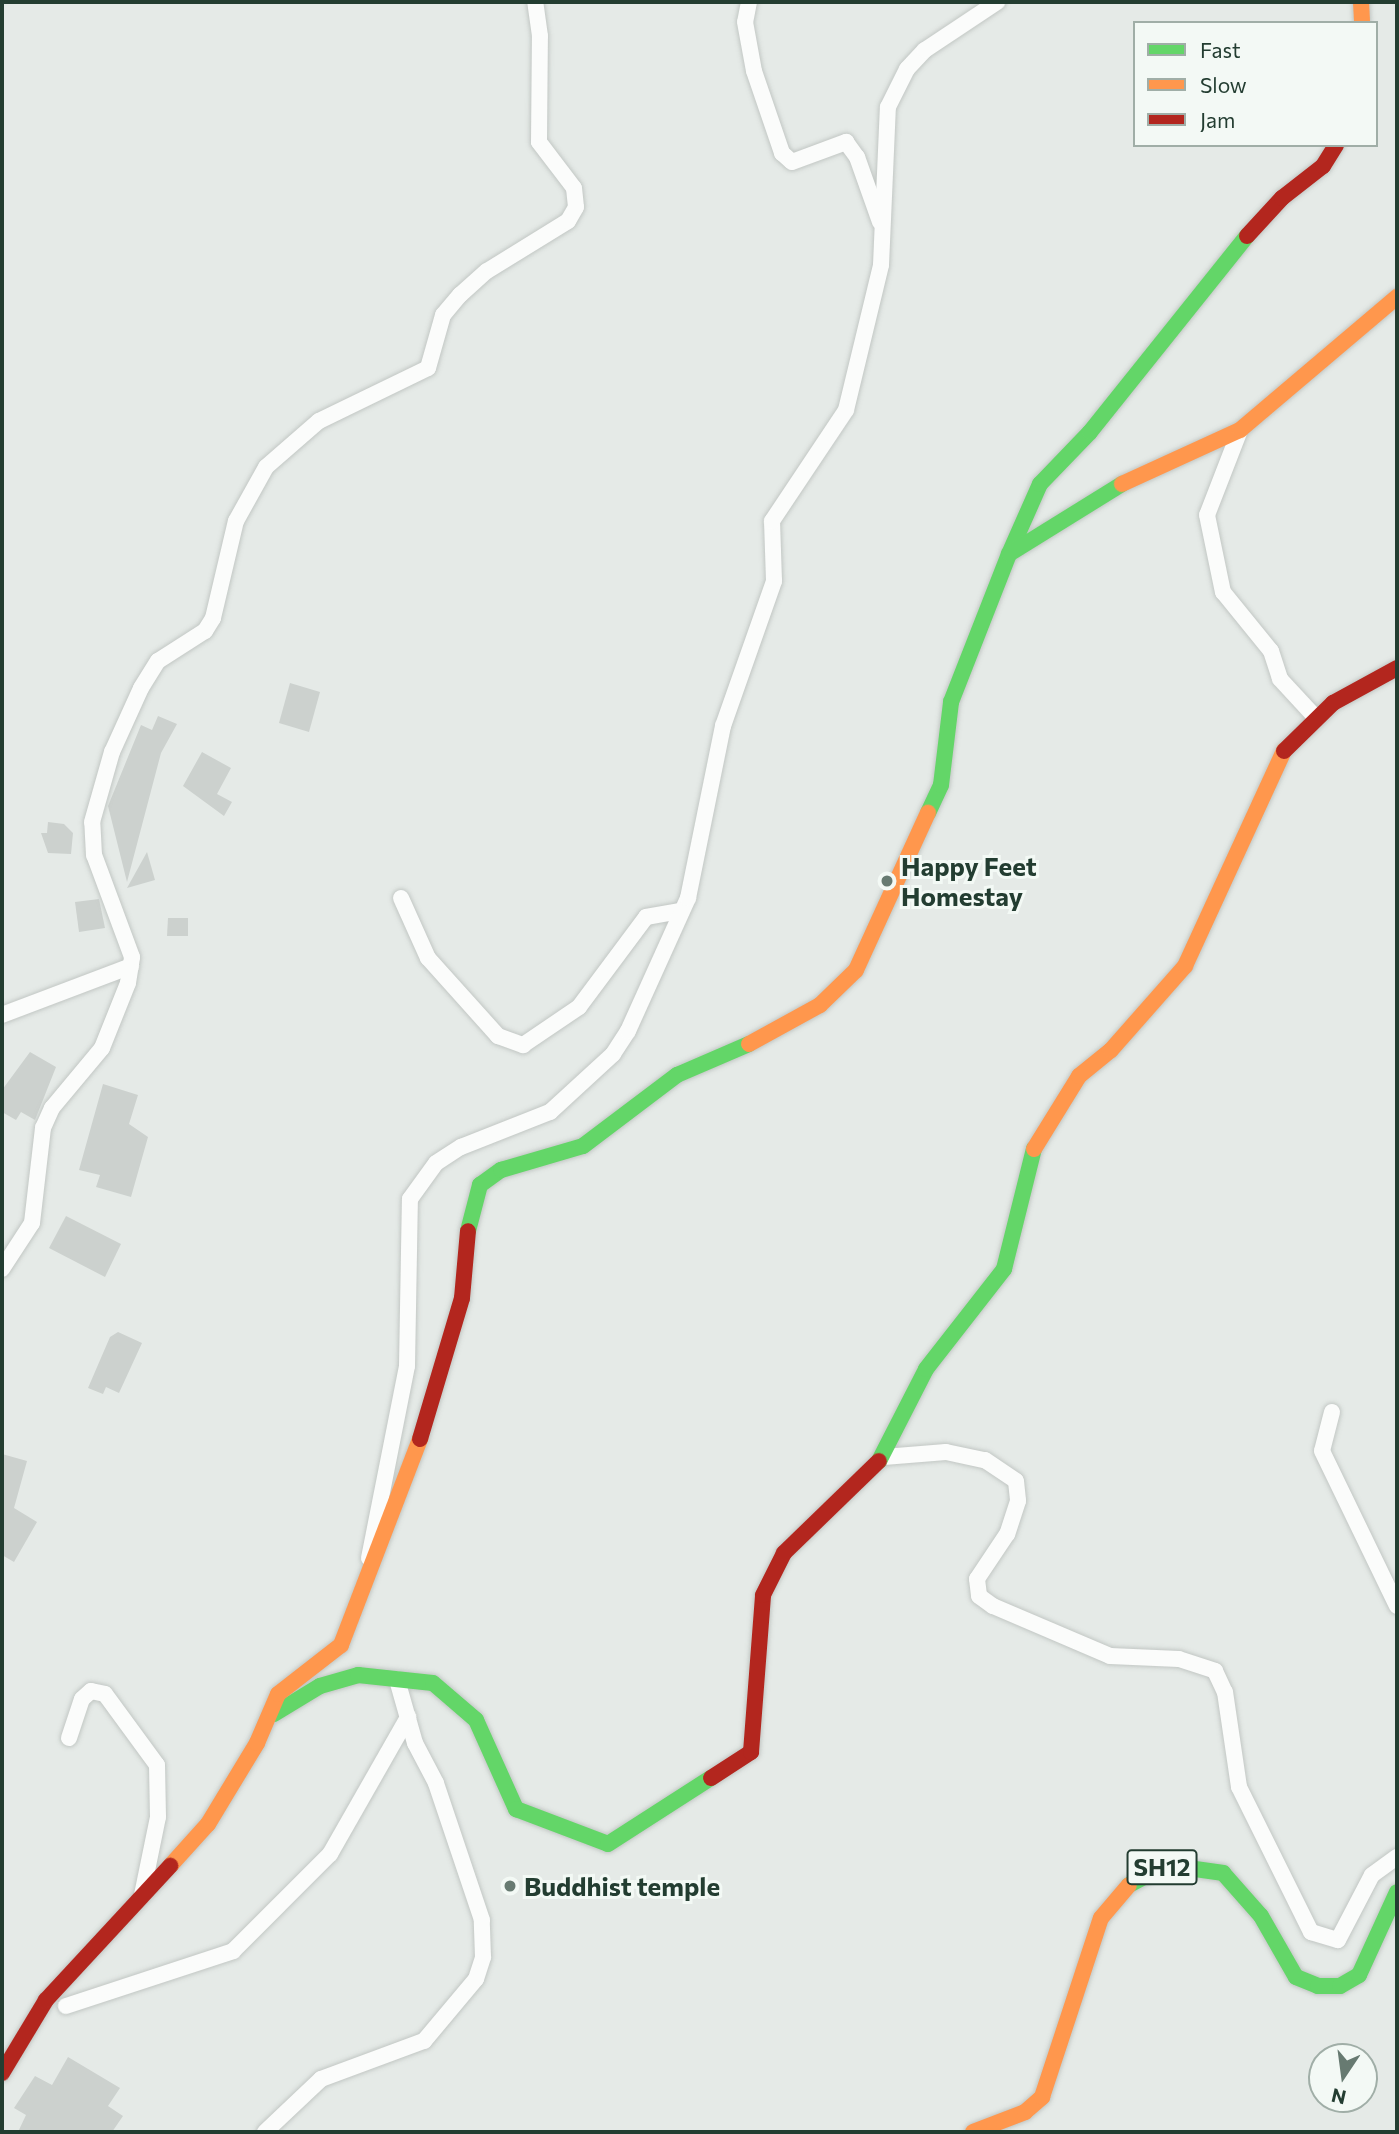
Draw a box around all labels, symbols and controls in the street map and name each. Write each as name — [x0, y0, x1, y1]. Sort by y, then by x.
legend — [1133, 21, 1378, 147]
text: Fast — [1200, 37, 1241, 62]
text: Slow — [1200, 72, 1247, 97]
text: Jam — [1200, 107, 1235, 132]
place label: Happy Feet Homestay — [901, 850, 1037, 912]
marker: Happy Feet Homestay — [879, 873, 895, 889]
road number: SH12 — [1125, 1846, 1199, 1888]
place label: Buddhist temple — [524, 1870, 720, 1902]
marker: Buddhist temple — [502, 1878, 518, 1894]
north arrow — [1308, 2043, 1378, 2113]
text: N — [1329, 2084, 1348, 2110]

